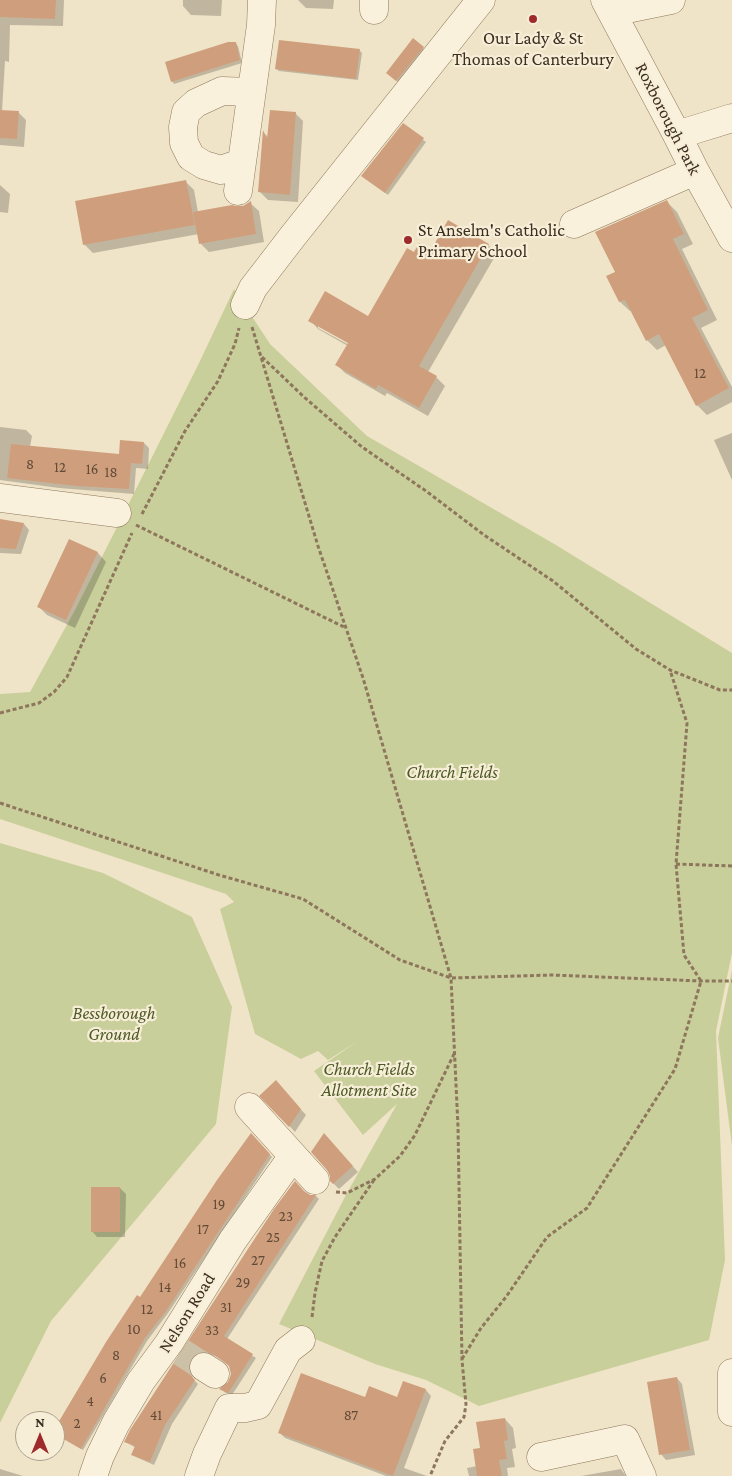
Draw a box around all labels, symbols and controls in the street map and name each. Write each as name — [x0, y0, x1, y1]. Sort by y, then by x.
marker: Our Lady & St Thomas of Canterbury — [527, 13, 539, 25]
place label: Our Lady & St Thomas of Canterbury — [452, 27, 614, 70]
street label: Roxborough Park — [630, 59, 706, 179]
place label: St Anselm's Catholic Primary School — [418, 219, 565, 262]
marker: St Anselm's Catholic Primary School — [402, 234, 414, 246]
house number: 12 — [694, 364, 706, 382]
house number: 8 — [26, 455, 34, 473]
house number: 12 — [54, 458, 66, 476]
house number: 16 — [86, 460, 98, 478]
house number: 18 — [104, 463, 118, 481]
park label: Church Fields — [406, 761, 498, 783]
park label: Bessborough Ground — [73, 1002, 155, 1044]
park label: Church Fields Allotment Site — [321, 1058, 417, 1100]
house number: 19 — [213, 1195, 225, 1213]
house number: 23 — [279, 1207, 293, 1225]
house number: 17 — [197, 1220, 209, 1238]
house number: 25 — [266, 1228, 280, 1246]
house number: 27 — [251, 1251, 265, 1269]
house number: 16 — [174, 1254, 186, 1272]
street label: Nelson Road — [154, 1269, 220, 1357]
house number: 29 — [236, 1273, 250, 1291]
house number: 14 — [159, 1278, 171, 1296]
house number: 31 — [220, 1298, 232, 1316]
house number: 12 — [141, 1300, 153, 1318]
house number: 10 — [127, 1320, 141, 1338]
house number: 33 — [205, 1321, 219, 1339]
house number: 8 — [112, 1346, 120, 1364]
house number: 6 — [99, 1369, 107, 1387]
house number: 4 — [86, 1392, 94, 1410]
house number: 41 — [150, 1406, 162, 1424]
house number: 87 — [344, 1406, 358, 1424]
north arrow — [15, 1411, 65, 1461]
text: N — [35, 1414, 45, 1430]
house number: 2 — [73, 1414, 81, 1432]

